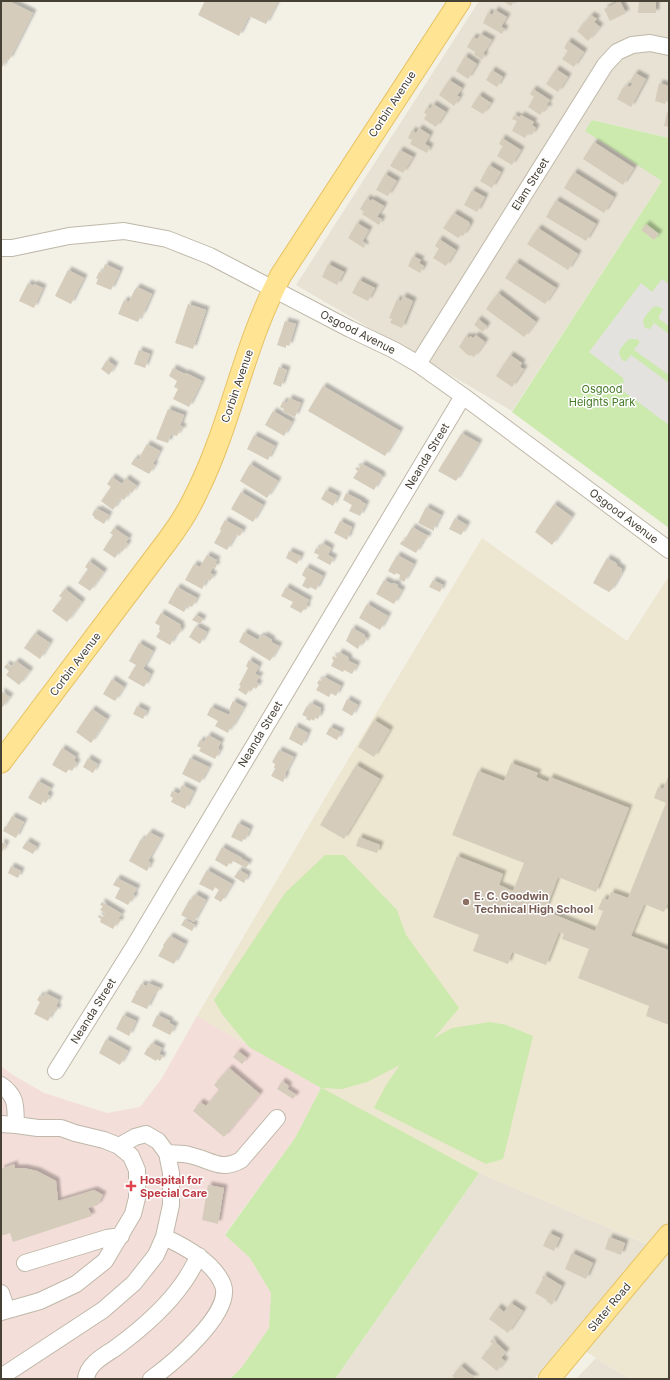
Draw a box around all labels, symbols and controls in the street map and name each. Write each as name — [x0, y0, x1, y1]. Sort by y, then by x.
street label: Corbin Avenue — [365, 68, 419, 140]
street label: Elam Street — [508, 155, 552, 213]
street label: Osgood Avenue — [318, 307, 398, 357]
street label: Corbin Avenue — [218, 348, 256, 424]
park label: Osgood Heights Park — [569, 382, 635, 409]
street label: Neanda Street — [402, 420, 452, 492]
street label: Osgood Avenue — [587, 486, 661, 546]
street label: Corbin Avenue — [46, 629, 104, 699]
street label: Neanda Street — [235, 698, 285, 770]
place label: E. C. Goodwin Technical High School — [474, 889, 593, 916]
marker: E. C. Goodwin Technical High School — [461, 897, 471, 907]
street label: Neanda Street — [67, 975, 119, 1046]
place label: Hospital for Special Care — [140, 1173, 208, 1200]
marker: Hospital for Special Care — [125, 1180, 137, 1192]
street label: Slater Road — [584, 1280, 634, 1334]

